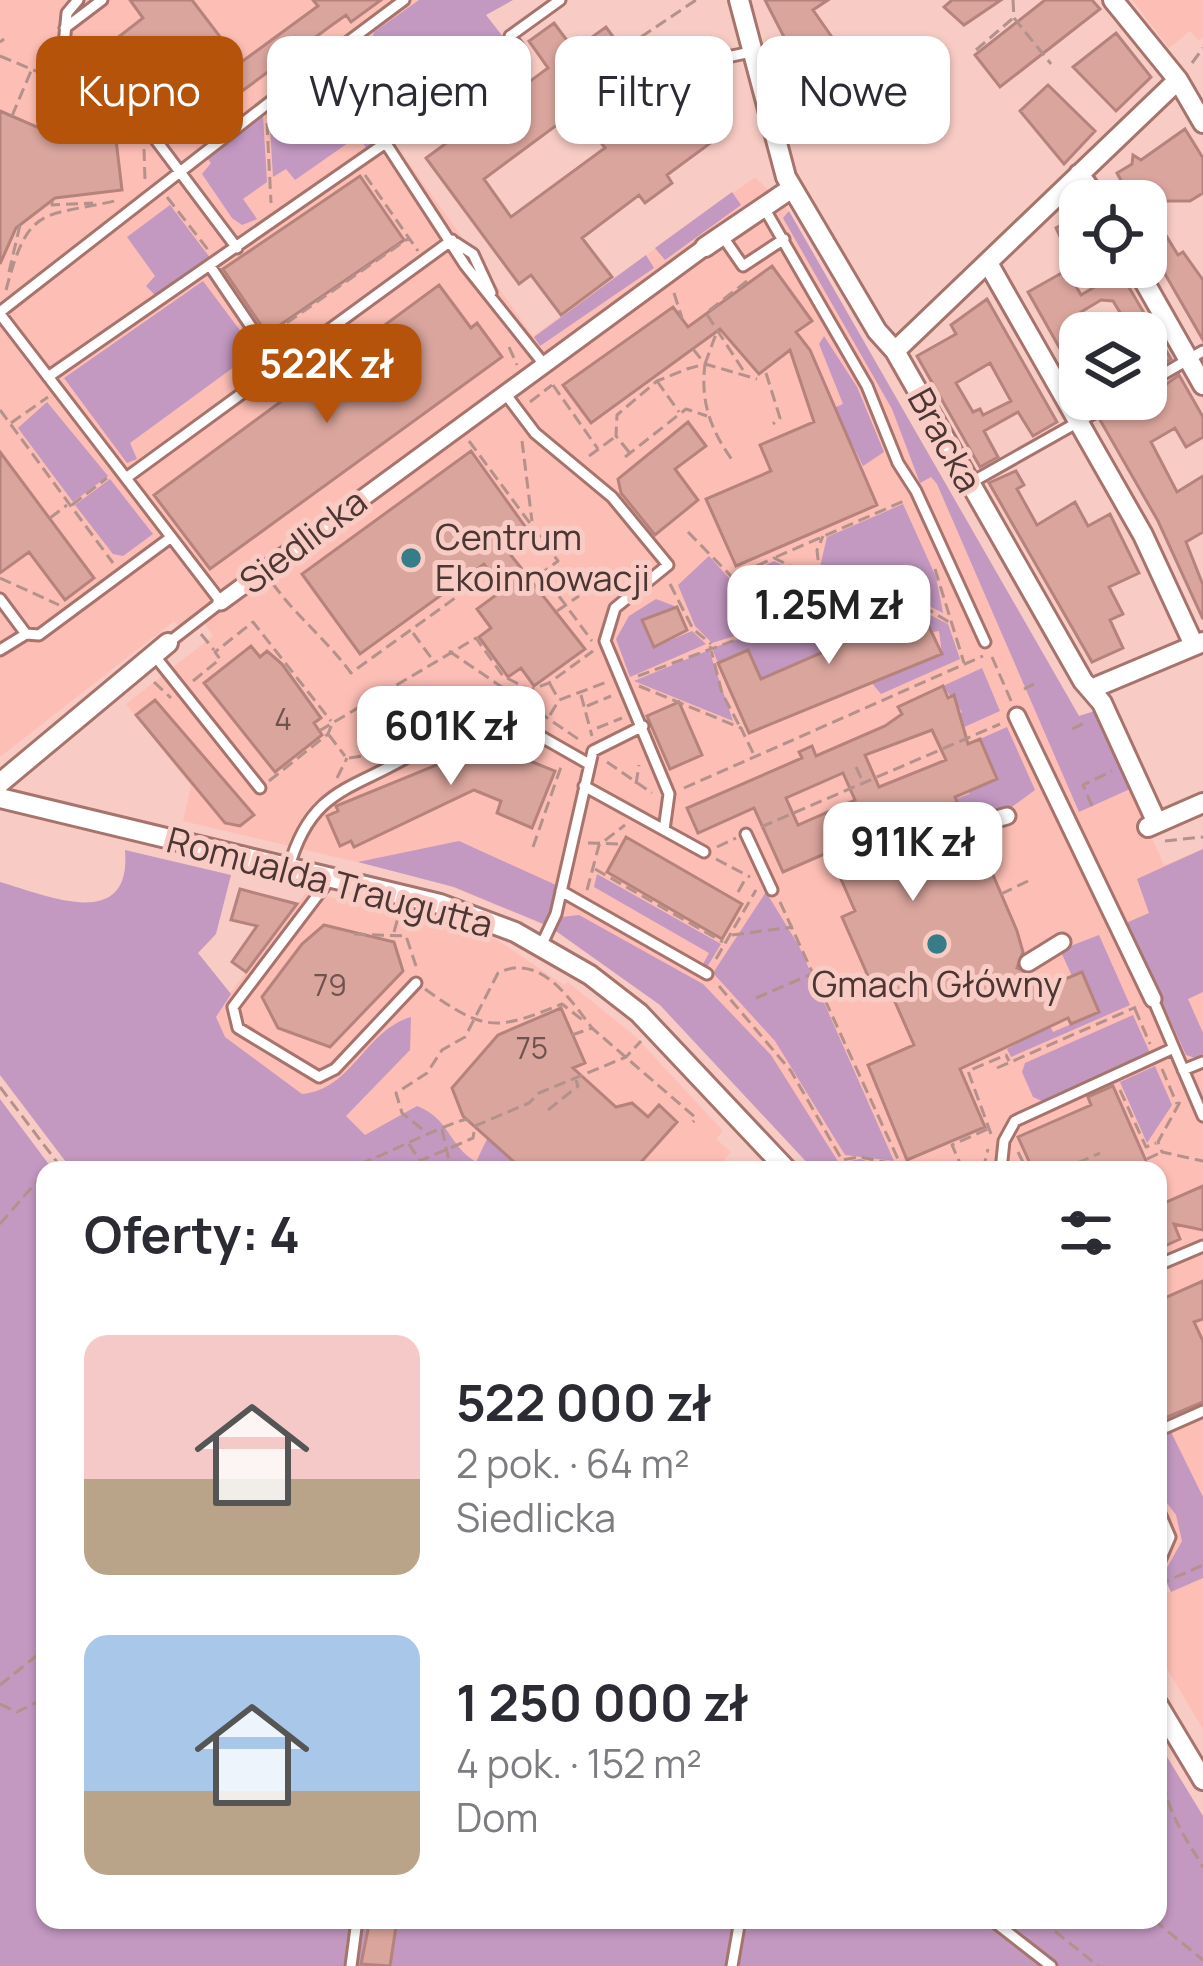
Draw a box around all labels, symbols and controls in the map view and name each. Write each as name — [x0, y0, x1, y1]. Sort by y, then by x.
chip: Kupno — [36, 36, 243, 144]
chip: Wynajem — [267, 36, 531, 144]
chip: Filtry — [555, 36, 733, 144]
chip: Nowe — [757, 36, 950, 144]
map controls — [1059, 180, 1167, 420]
button: locate — [1059, 180, 1167, 288]
button: layers — [1059, 312, 1167, 420]
pin: 522K zł — [216, 324, 438, 426]
text: 522K zł — [259, 336, 395, 390]
street label: Bracka — [897, 379, 994, 501]
street label: Siedlicka — [229, 477, 376, 605]
place label: Centrum Ekoinnowacji — [435, 512, 650, 602]
marker: Centrum Ekoinnowacji — [398, 545, 424, 571]
pin: 1.25M zł — [705, 565, 953, 667]
text: 1.25M zł — [754, 577, 904, 631]
pin: 601K zł — [340, 686, 562, 788]
house number: 4 — [274, 698, 292, 739]
text: 601K zł — [384, 698, 518, 752]
pin: 911K zł — [802, 802, 1024, 904]
street label: Romualda Traugutta — [162, 814, 499, 949]
text: 911K zł — [850, 814, 976, 868]
marker: Gmach Główny — [924, 931, 950, 957]
place label: Gmach Główny — [812, 959, 1062, 1008]
house number: 79 — [313, 964, 347, 1005]
house number: 75 — [516, 1027, 548, 1068]
text: Oferty: 4 — [84, 1199, 300, 1268]
icon: filters — [1053, 1200, 1119, 1266]
text: 522 000 zł — [456, 1367, 712, 1436]
icon: home — [180, 1383, 324, 1527]
text: 2 pok. · 64 m² — [456, 1436, 690, 1490]
text: Siedlicka — [456, 1490, 616, 1544]
text: 1 250 000 zł — [456, 1667, 749, 1736]
icon: home — [180, 1683, 324, 1827]
text: 4 pok. · 152 m² — [456, 1736, 702, 1790]
text: Dom — [456, 1790, 538, 1844]

